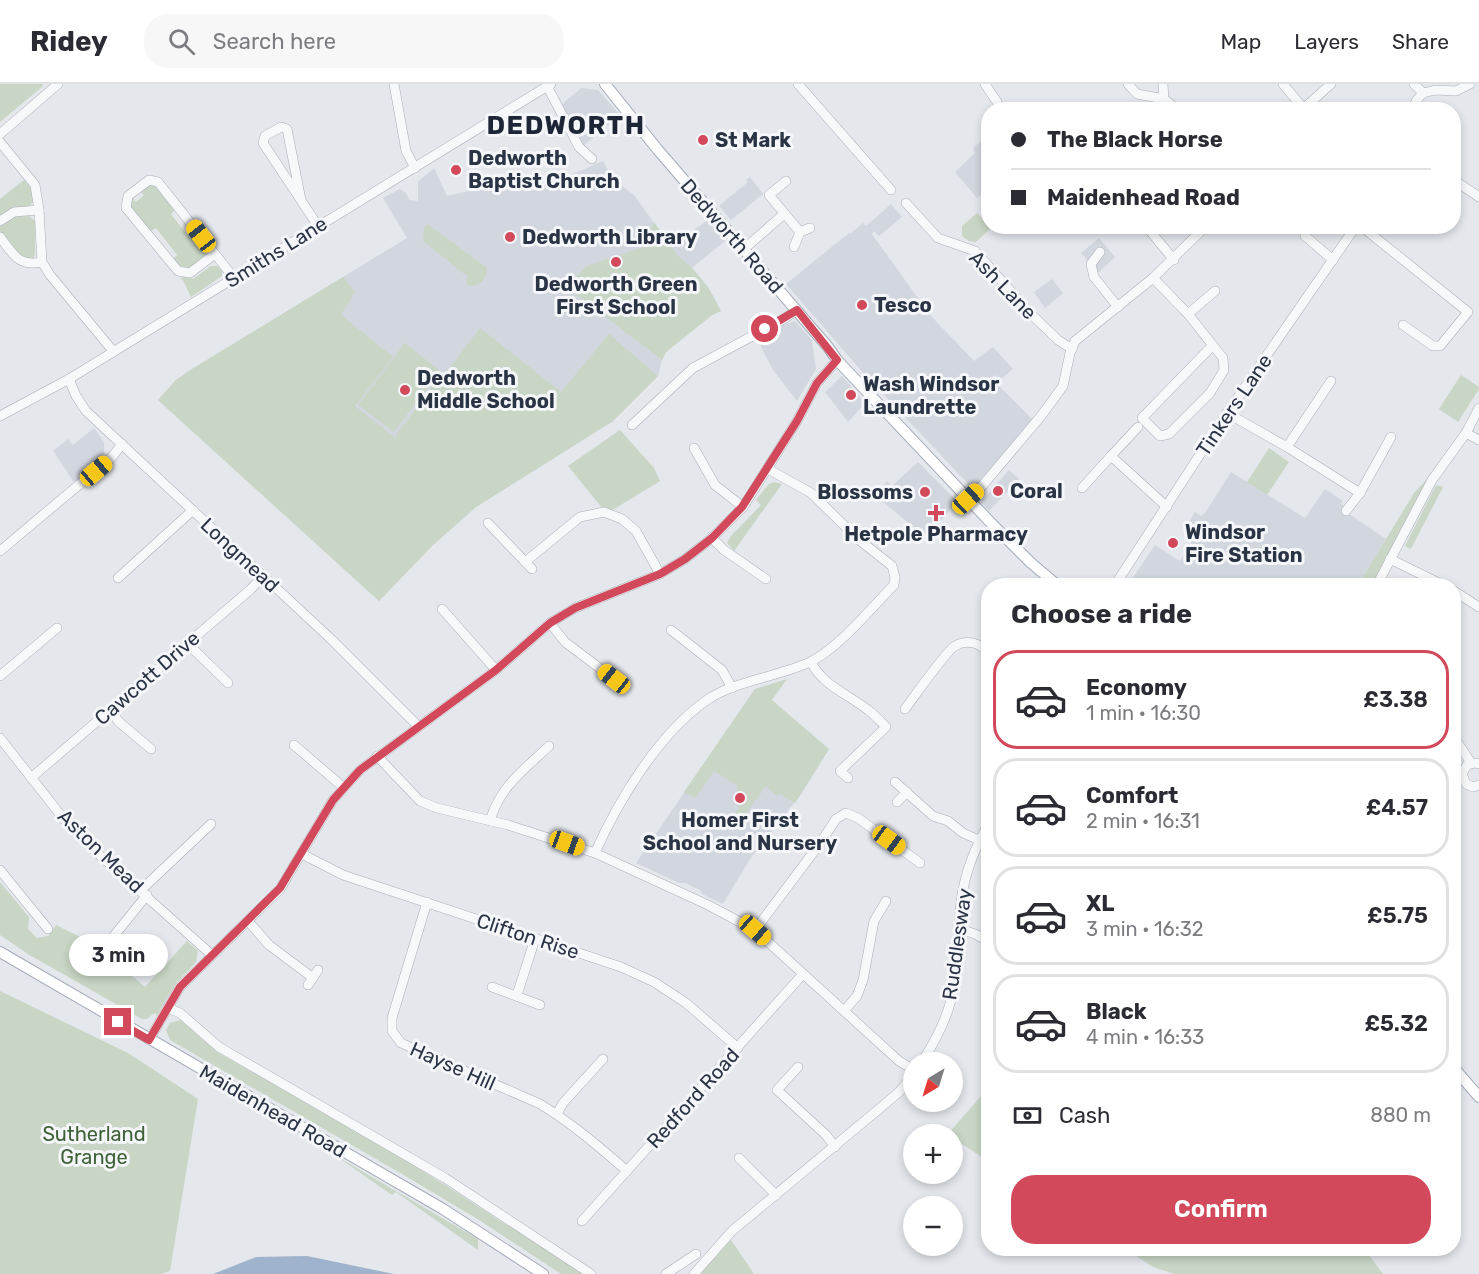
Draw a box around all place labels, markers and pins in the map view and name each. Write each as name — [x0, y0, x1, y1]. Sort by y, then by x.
place label: St Mark — [715, 128, 791, 152]
marker: St Mark — [696, 133, 710, 147]
place label: Dedworth Baptist Church — [468, 146, 620, 193]
marker: Dedworth Baptist Church — [449, 163, 463, 177]
place label: Dedworth Library — [522, 225, 697, 249]
marker: Dedworth Library — [503, 230, 517, 244]
marker: Dedworth Green First School — [609, 255, 623, 269]
place label: Dedworth Green First School — [534, 272, 698, 319]
place label: Tesco — [874, 293, 932, 317]
marker: Tesco — [855, 298, 869, 312]
place label: Dedworth Middle School — [417, 366, 555, 413]
place label: Wash Windsor Laundrette — [863, 372, 999, 419]
marker: Dedworth Middle School — [398, 383, 412, 397]
marker: Wash Windsor Laundrette — [844, 388, 858, 402]
place label: Coral — [1010, 479, 1063, 503]
place label: Blossoms — [817, 480, 913, 504]
marker: Coral — [991, 484, 1005, 498]
marker: Blossoms — [918, 485, 932, 499]
marker: Hetpole Pharmacy — [929, 506, 943, 520]
place label: Windsor Fire Station — [1185, 520, 1303, 567]
place label: Hetpole Pharmacy — [844, 522, 1028, 546]
marker: Windsor Fire Station — [1166, 536, 1180, 550]
marker: Homer First School and Nursery — [733, 791, 747, 805]
place label: Homer First School and Nursery — [643, 808, 837, 855]

